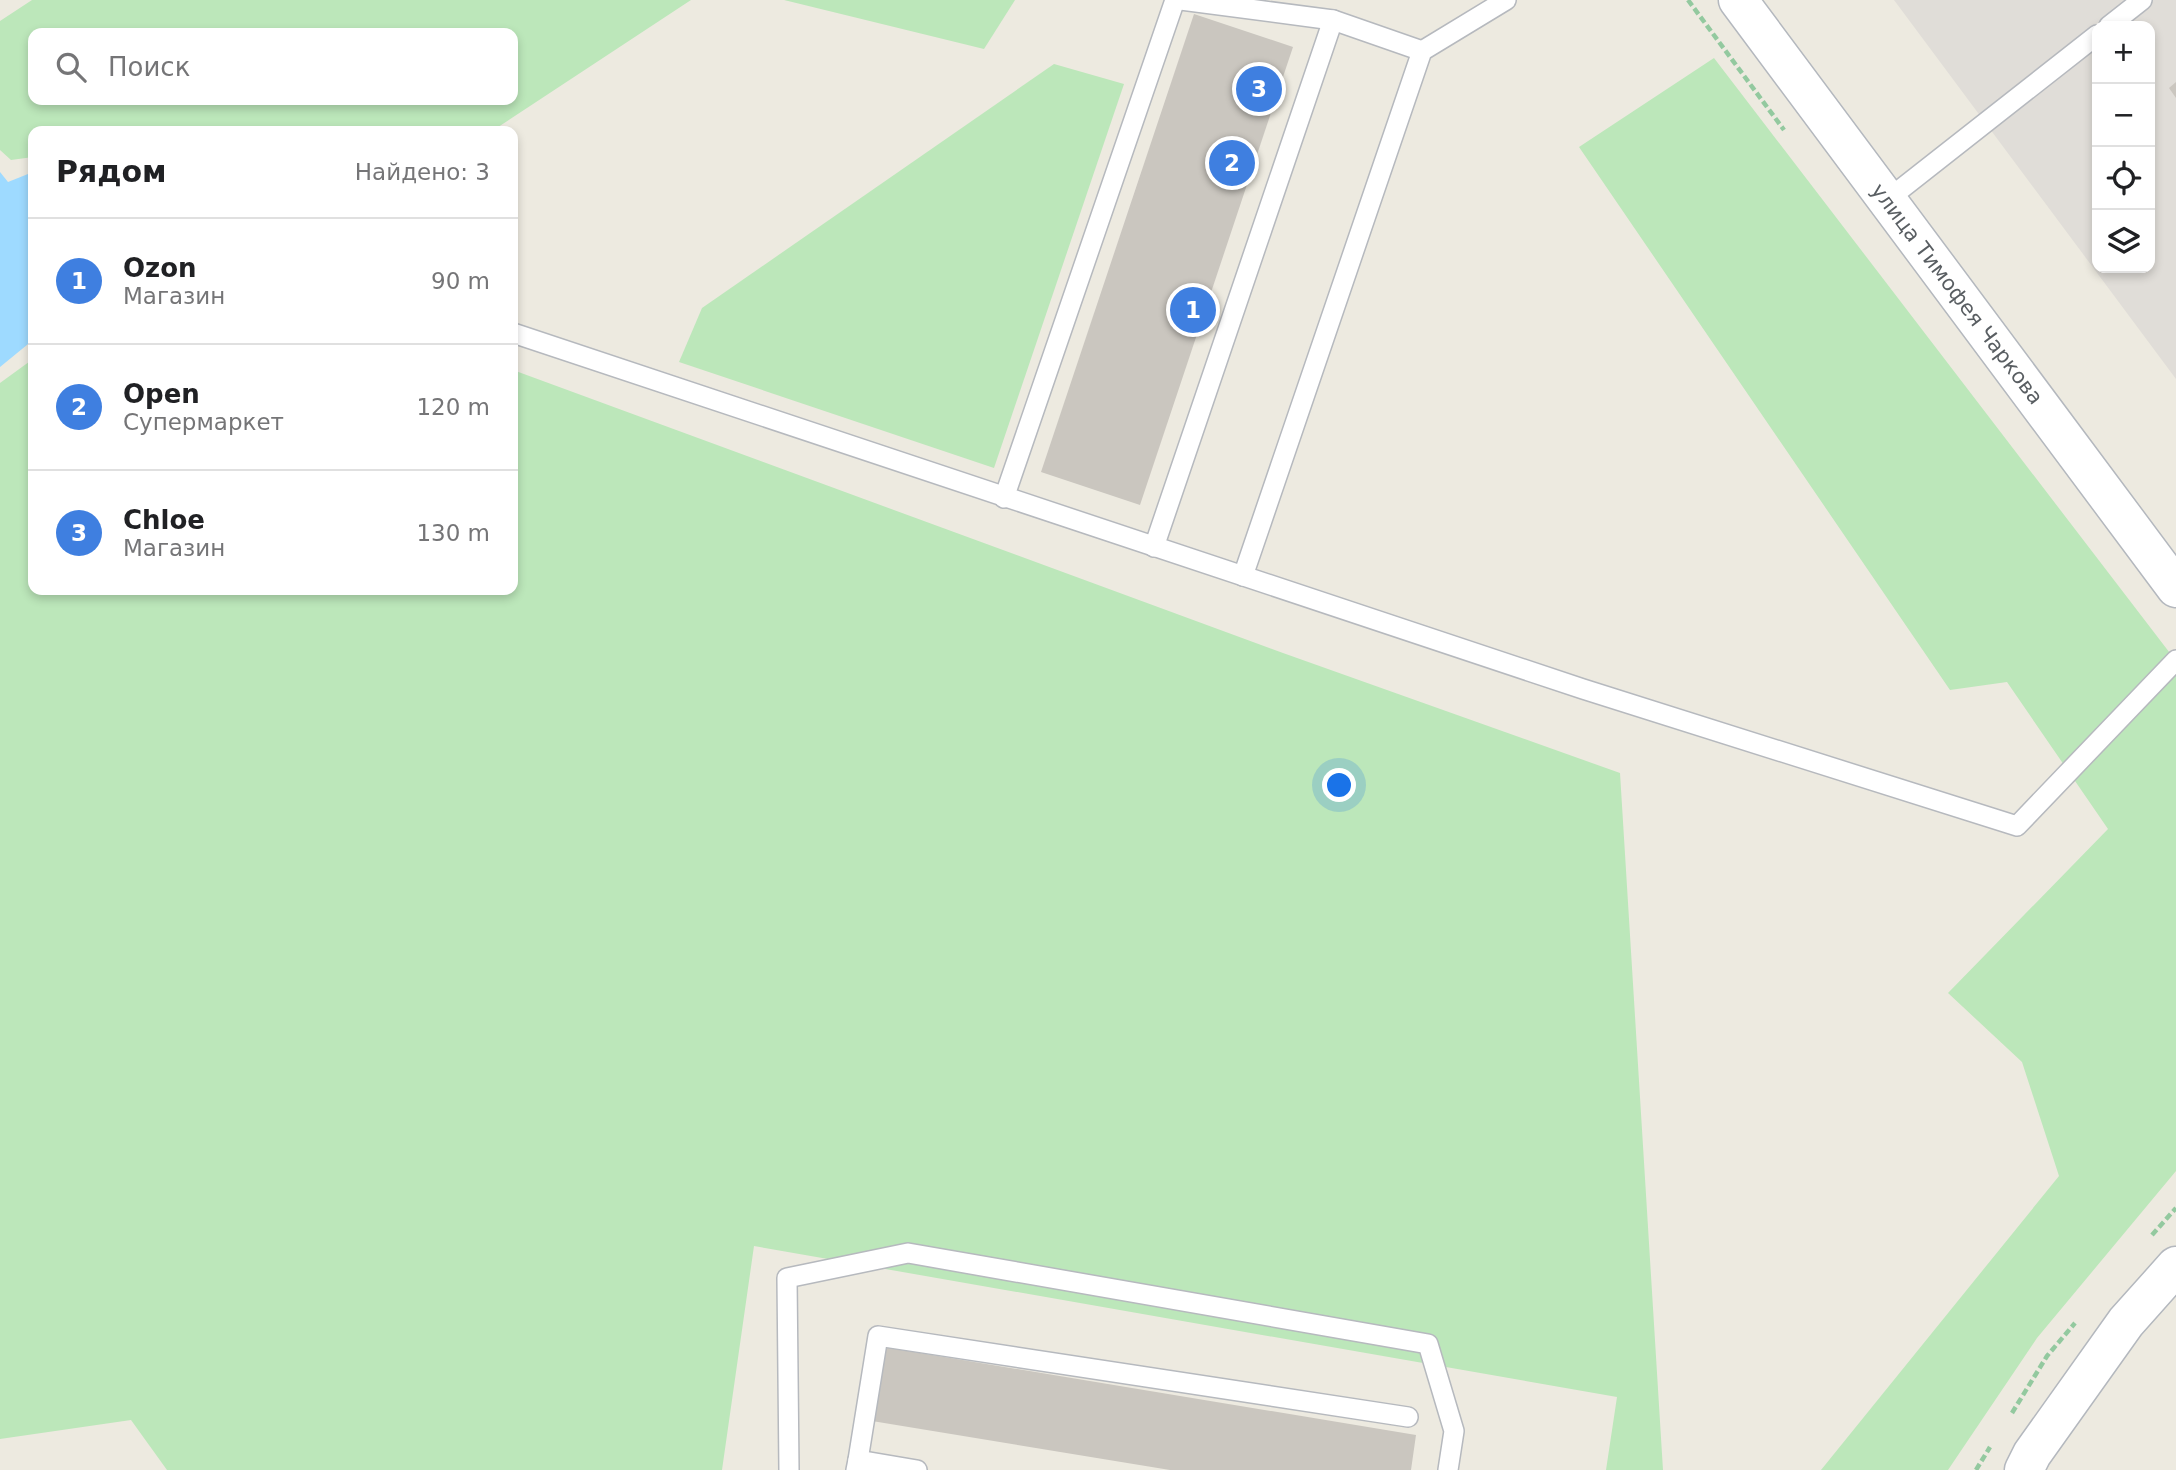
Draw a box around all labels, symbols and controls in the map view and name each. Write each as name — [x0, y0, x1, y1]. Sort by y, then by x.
map controls — [2092, 21, 2155, 273]
button: + — [2092, 21, 2155, 84]
search box — [28, 28, 518, 105]
icon: search — [52, 48, 90, 86]
text: Поиск — [108, 52, 190, 82]
pin: 3 — [1236, 63, 1282, 115]
button: − — [2092, 84, 2155, 147]
pin: 2 — [1209, 137, 1255, 189]
button: locate — [2092, 147, 2155, 210]
text: Рядом — [56, 154, 167, 189]
text: Найдено: 3 — [355, 159, 490, 185]
street label: улица Тимофея Чаркова — [1866, 179, 2048, 409]
button: layers — [2092, 210, 2155, 273]
text: Ozon — [123, 253, 197, 283]
text: 1 — [71, 268, 87, 294]
text: 90 m — [431, 268, 490, 294]
text: Магазин — [123, 283, 225, 309]
pin: 1 — [1170, 284, 1216, 336]
text: Open — [123, 379, 200, 409]
text: 2 — [71, 394, 87, 420]
text: 120 m — [416, 394, 490, 420]
text: Супермаркет — [123, 409, 284, 435]
text: Chloe — [123, 505, 205, 535]
text: 3 — [71, 520, 87, 546]
text: 130 m — [416, 520, 490, 546]
text: Магазин — [123, 535, 225, 561]
your location — [1322, 768, 1356, 802]

